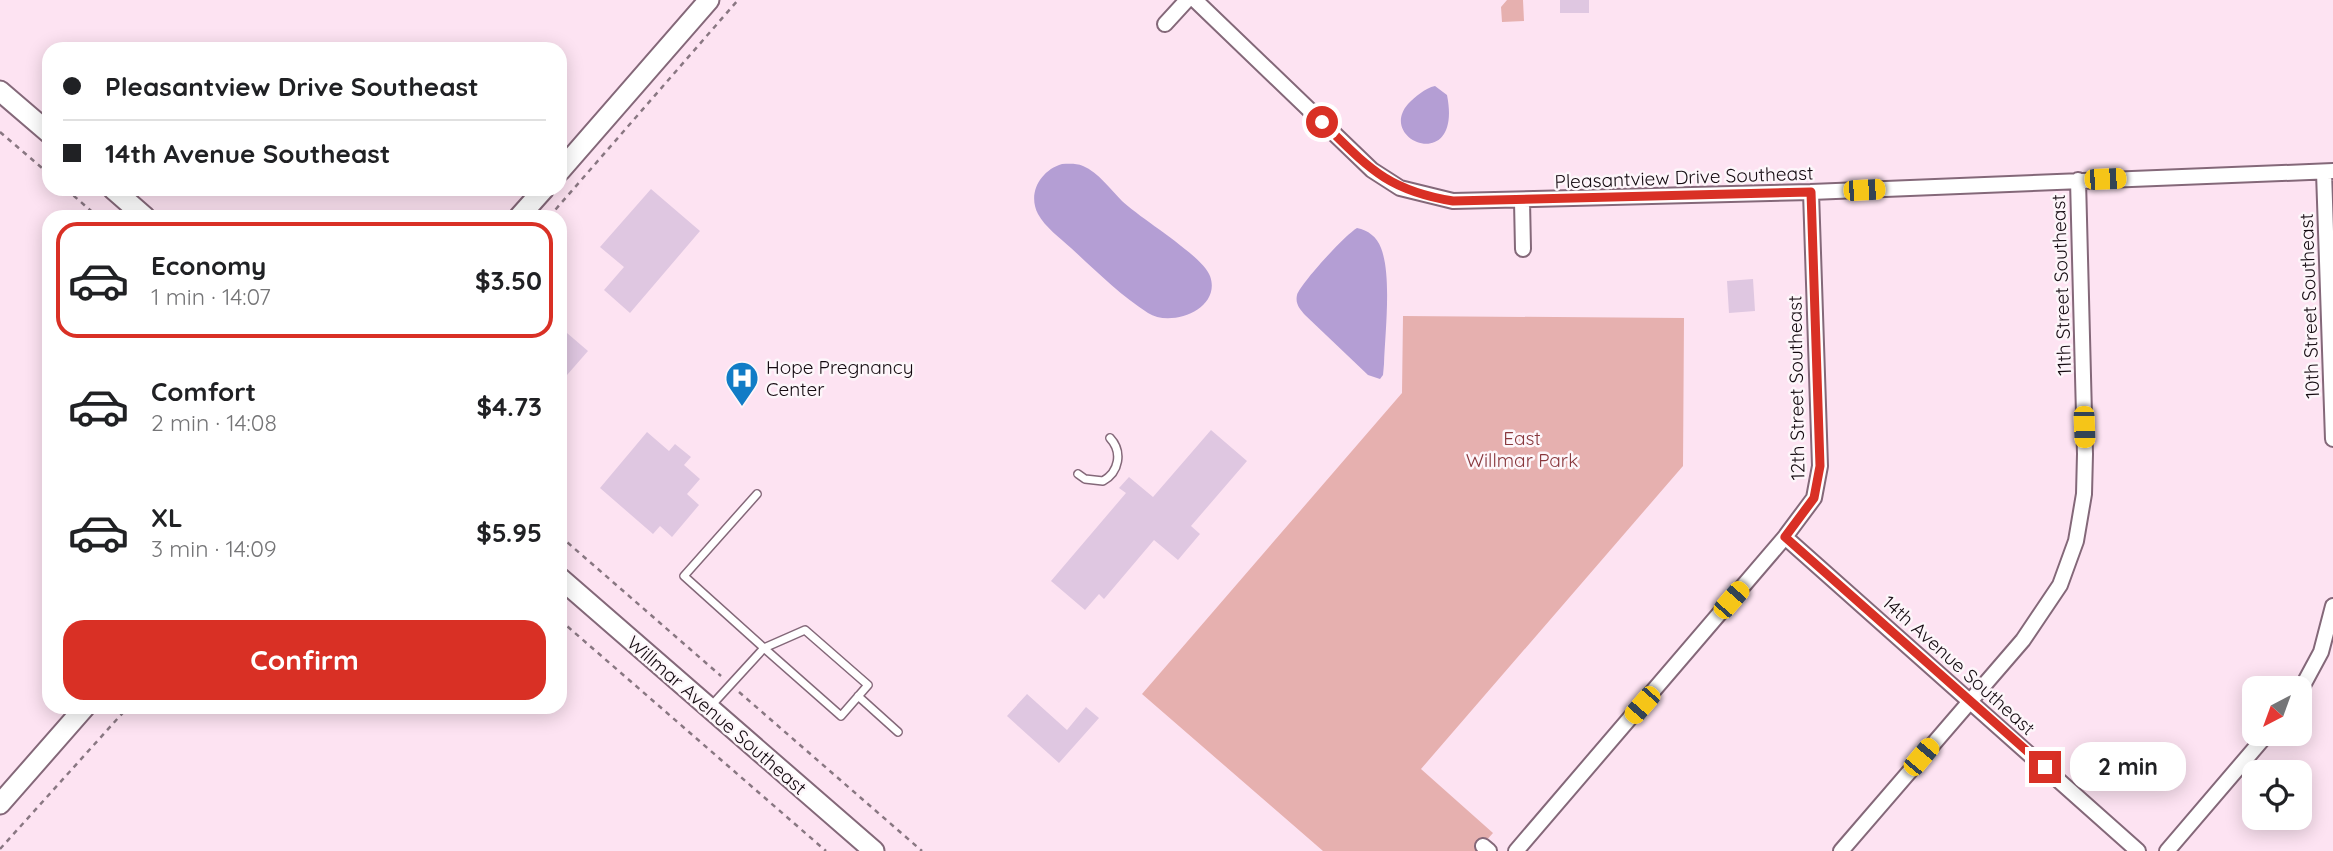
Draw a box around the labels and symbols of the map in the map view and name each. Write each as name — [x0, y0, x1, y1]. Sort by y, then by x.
route start — [1306, 106, 1338, 138]
street label: Pleasantview Drive Southeast — [1554, 160, 1814, 194]
car — [2084, 168, 2127, 190]
car — [1843, 178, 1886, 202]
street label: 11th Street Southeast — [2046, 194, 2076, 376]
street label: 10th Street Southeast — [2294, 213, 2324, 399]
street label: 12th Street Southeast — [1782, 295, 1810, 481]
place label: Hope Pregnancy Center — [766, 355, 913, 401]
hospital icon: Hope Pregnancy Center — [723, 359, 761, 408]
car — [2073, 406, 2096, 448]
park label: East Willmar Park — [1466, 426, 1578, 472]
car — [1710, 577, 1753, 623]
street label: 14th Avenue Southeast — [1878, 590, 2040, 740]
street label: Willmar Avenue Southeast — [622, 630, 812, 800]
north arrow — [2242, 676, 2312, 746]
car — [1621, 682, 1664, 728]
car — [1900, 734, 1943, 780]
callout: 2 min — [2070, 742, 2185, 792]
route end — [2029, 751, 2061, 783]

